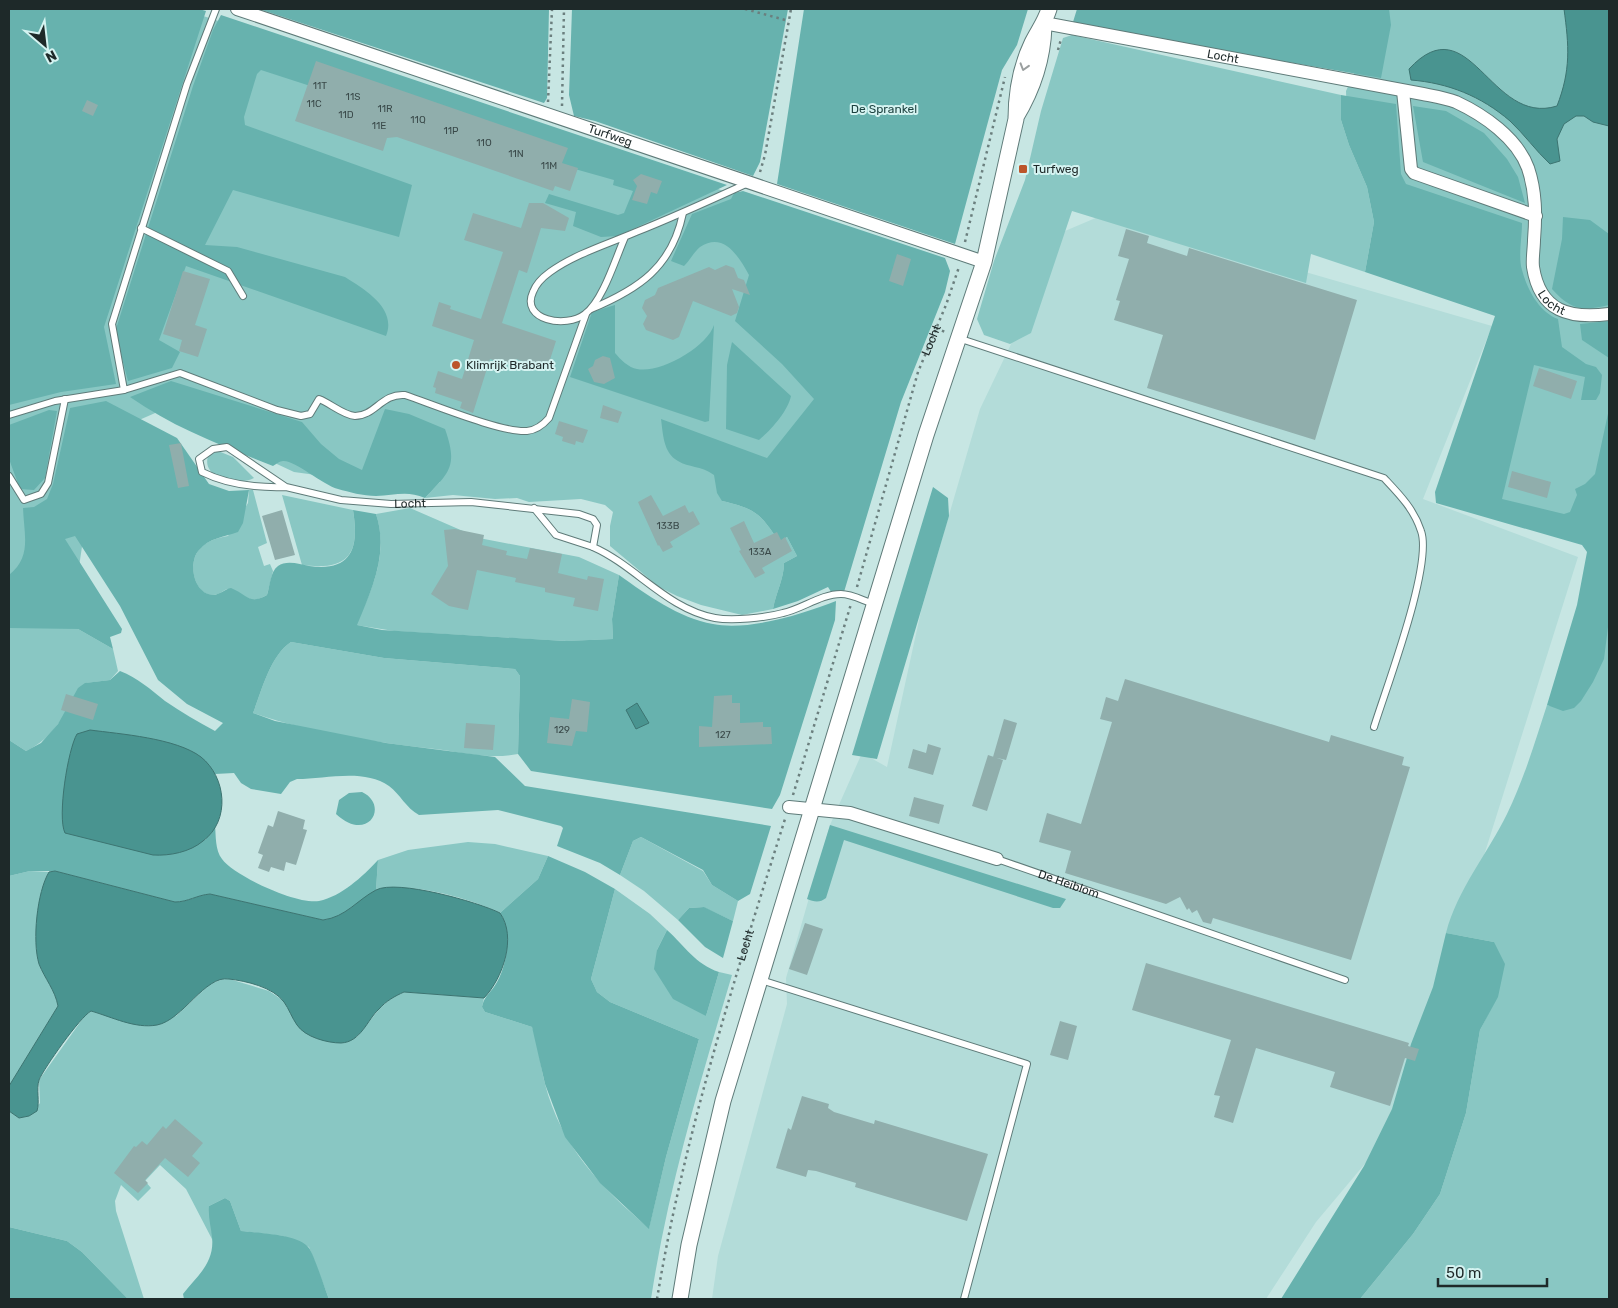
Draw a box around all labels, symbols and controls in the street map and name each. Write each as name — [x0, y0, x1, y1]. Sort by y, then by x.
north arrow — [20, 20, 70, 70]
text: N — [42, 46, 59, 66]
street label: Locht — [1206, 47, 1240, 66]
one-way arrow — [1020, 63, 1030, 71]
house number: 11T — [313, 80, 327, 92]
house number: 11S — [346, 91, 360, 103]
house number: 11C — [306, 98, 322, 110]
park label: De Sprankel — [851, 102, 917, 116]
house number: 11R — [377, 103, 393, 115]
house number: 11D — [338, 109, 354, 121]
house number: 11Q — [410, 114, 426, 126]
house number: 11E — [372, 120, 386, 132]
street label: Turfweg — [586, 121, 634, 149]
house number: 11P — [444, 125, 459, 137]
house number: 11O — [476, 137, 492, 149]
house number: 11N — [508, 148, 524, 160]
house number: 11M — [541, 160, 557, 172]
place label: Turfweg — [1033, 162, 1079, 176]
marker: Turfweg — [1017, 163, 1029, 175]
street label: Locht — [1535, 288, 1568, 318]
street label: Locht — [919, 322, 944, 358]
place label: Klimrijk Brabant — [466, 358, 554, 372]
marker: Klimrijk Brabant — [450, 359, 462, 371]
street label: Locht — [394, 496, 427, 511]
house number: 133B — [657, 520, 680, 532]
house number: 133A — [749, 546, 772, 558]
house number: 129 — [554, 724, 570, 736]
house number: 127 — [715, 729, 731, 741]
street label: De Heiblom — [1036, 867, 1101, 901]
street label: Locht — [734, 928, 757, 963]
scale bar — [1438, 1256, 1547, 1288]
text: 50 m — [1446, 1264, 1481, 1282]

